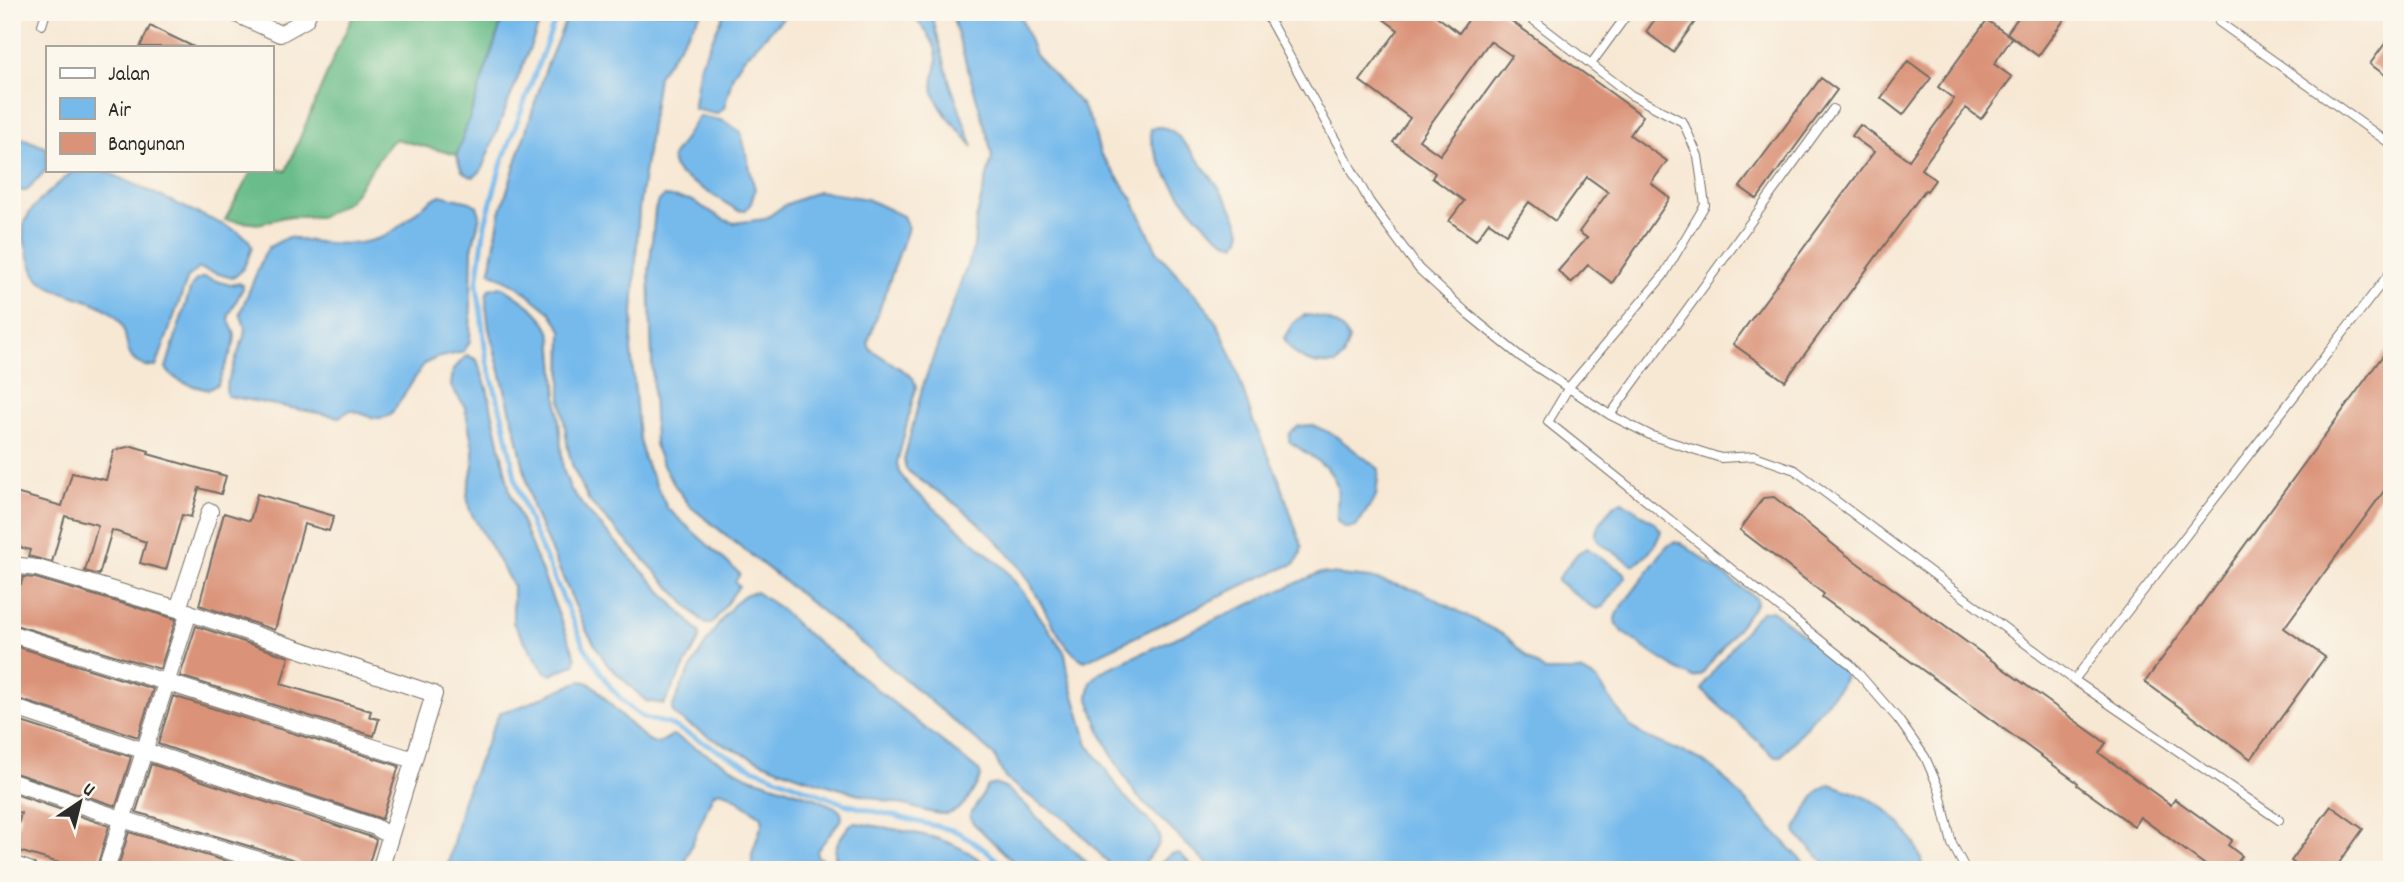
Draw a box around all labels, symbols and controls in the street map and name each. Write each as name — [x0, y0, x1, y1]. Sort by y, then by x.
legend — [46, 46, 273, 172]
text: Jalan — [108, 61, 150, 91]
text: Air — [108, 97, 131, 127]
text: Bangunan — [108, 131, 185, 161]
north arrow — [46, 766, 116, 836]
text: U — [76, 777, 99, 805]

